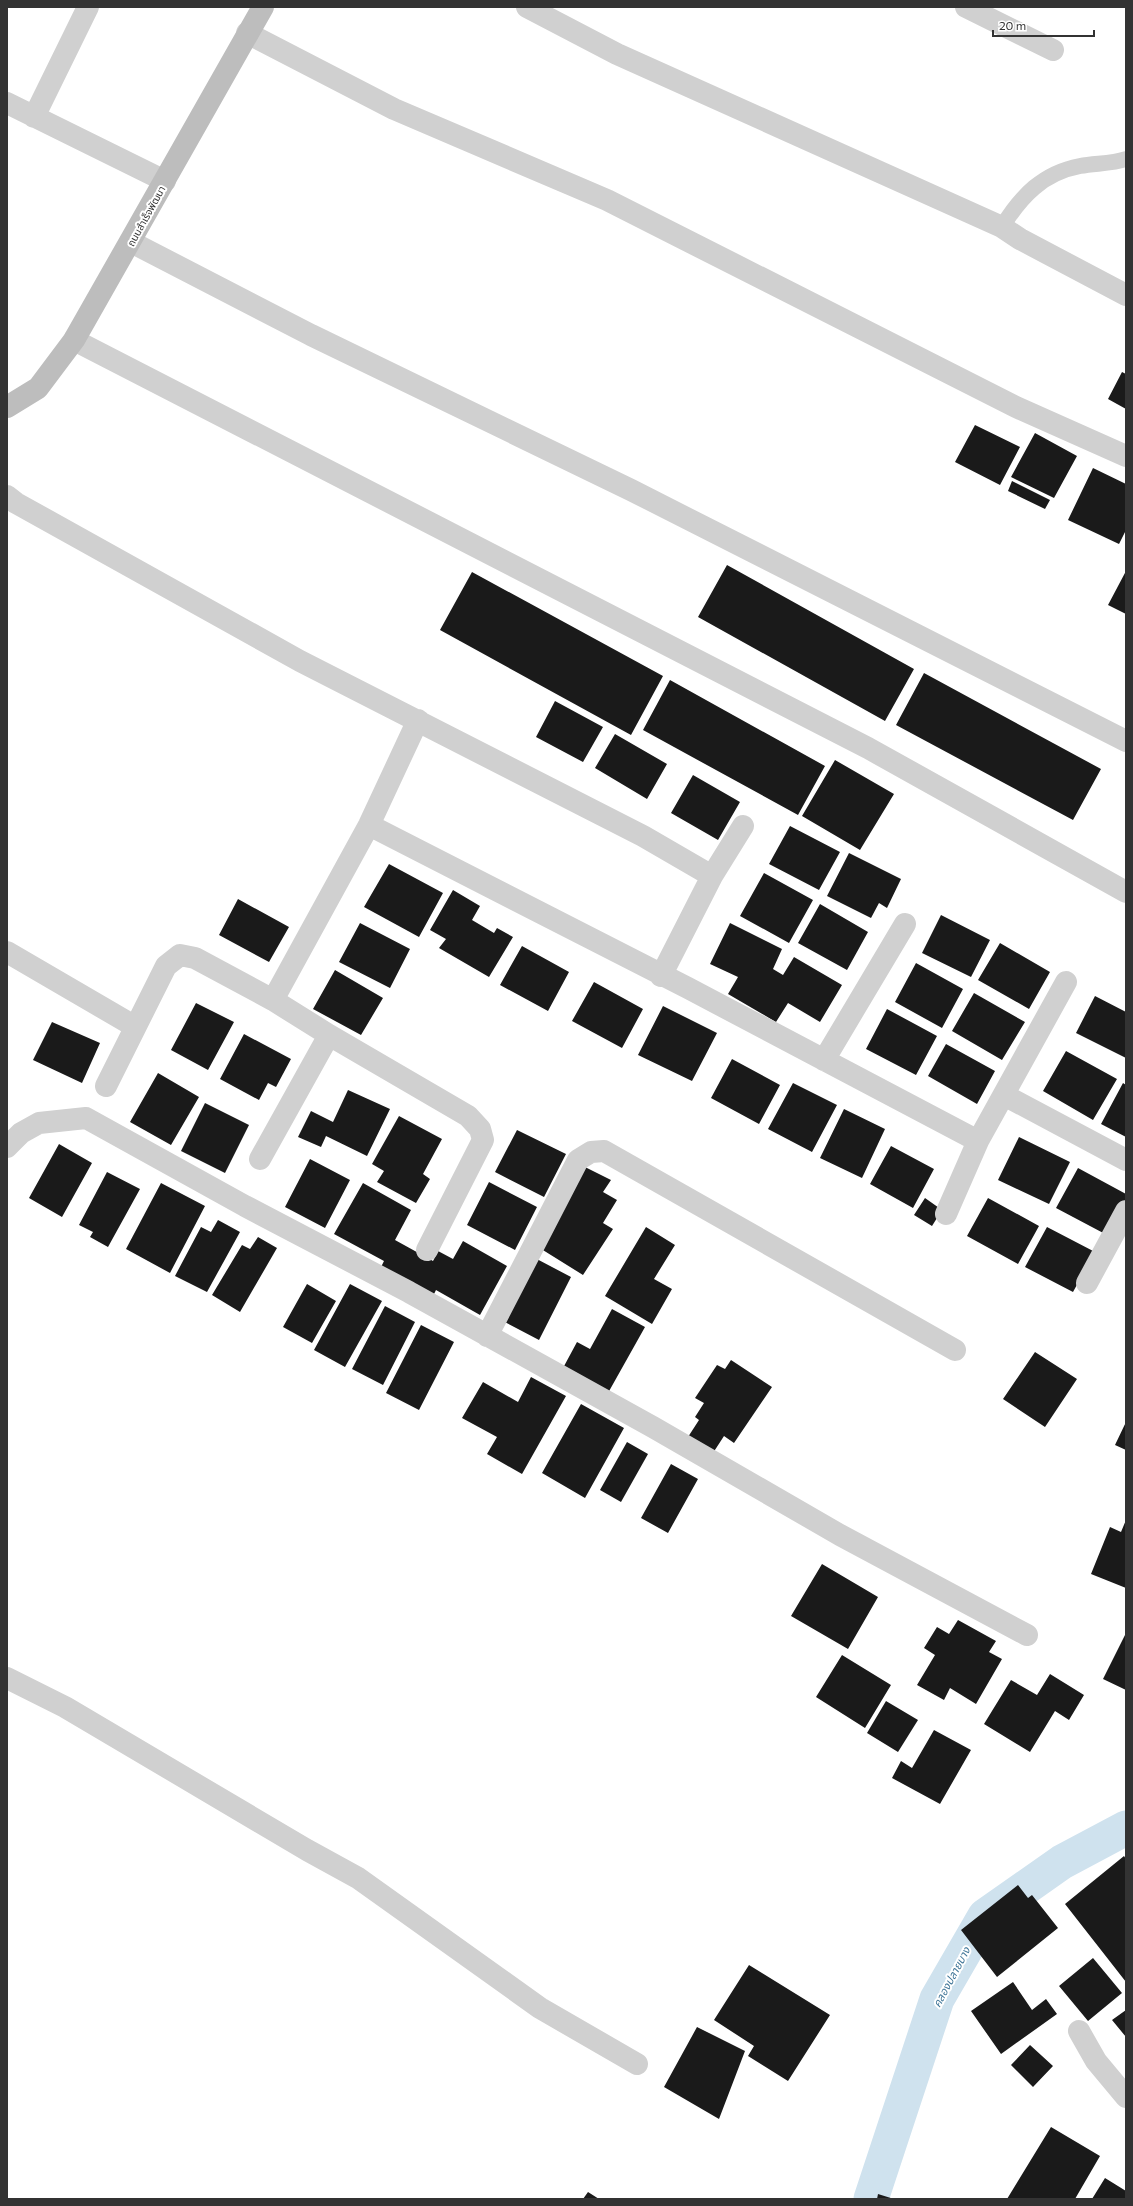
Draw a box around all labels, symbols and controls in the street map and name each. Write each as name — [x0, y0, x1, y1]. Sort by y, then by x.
scale bar — [993, 12, 1094, 38]
text: 20 m — [999, 18, 1026, 32]
street label: ถนนสำเร็จพัฒนา — [124, 184, 168, 248]
water label: คลองปลายบาง — [930, 1944, 973, 2009]

